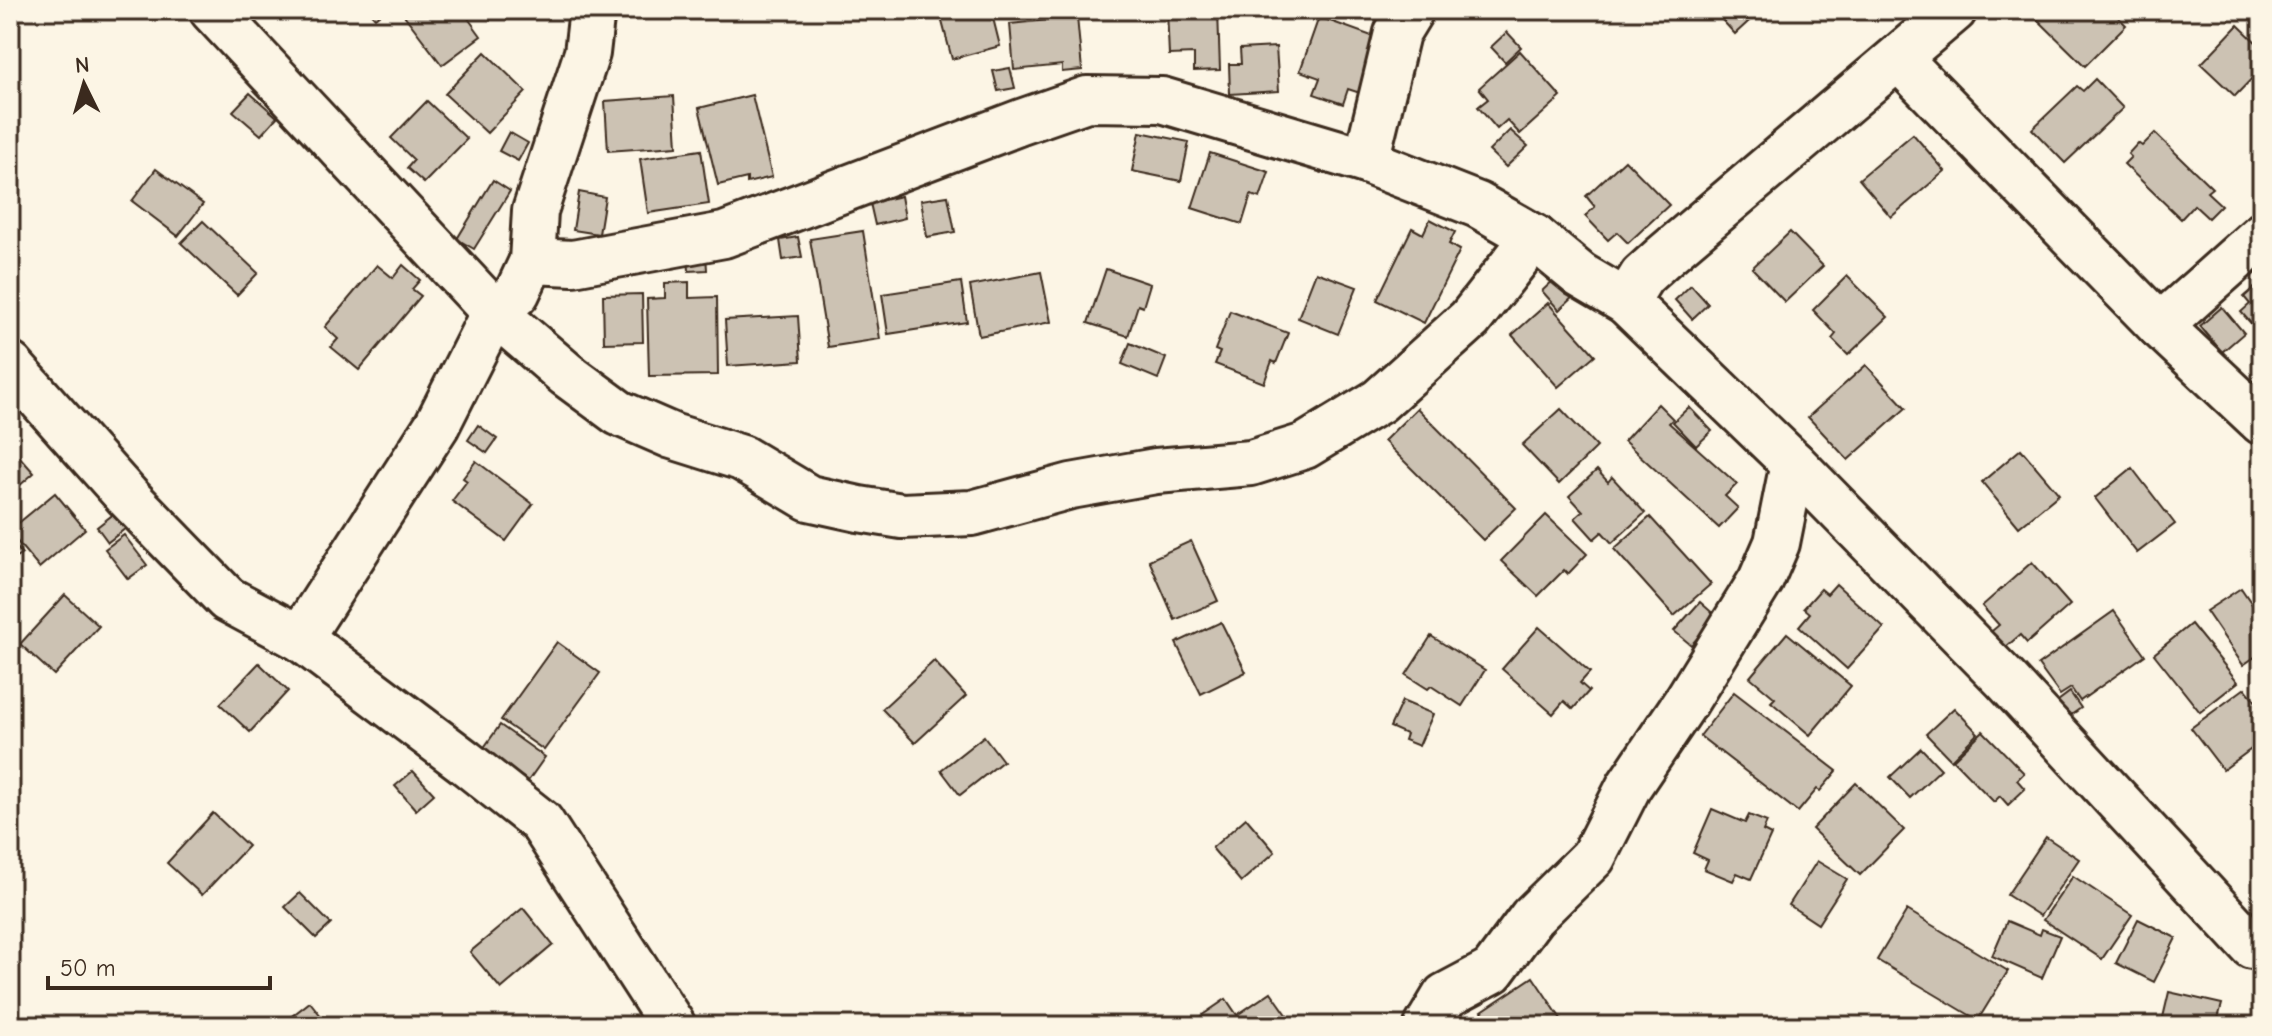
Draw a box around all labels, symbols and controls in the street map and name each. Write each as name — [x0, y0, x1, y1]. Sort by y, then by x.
north arrow — [44, 44, 124, 124]
text: N — [74, 51, 91, 79]
scale bar — [48, 940, 270, 990]
text: 50 m — [60, 954, 116, 982]

